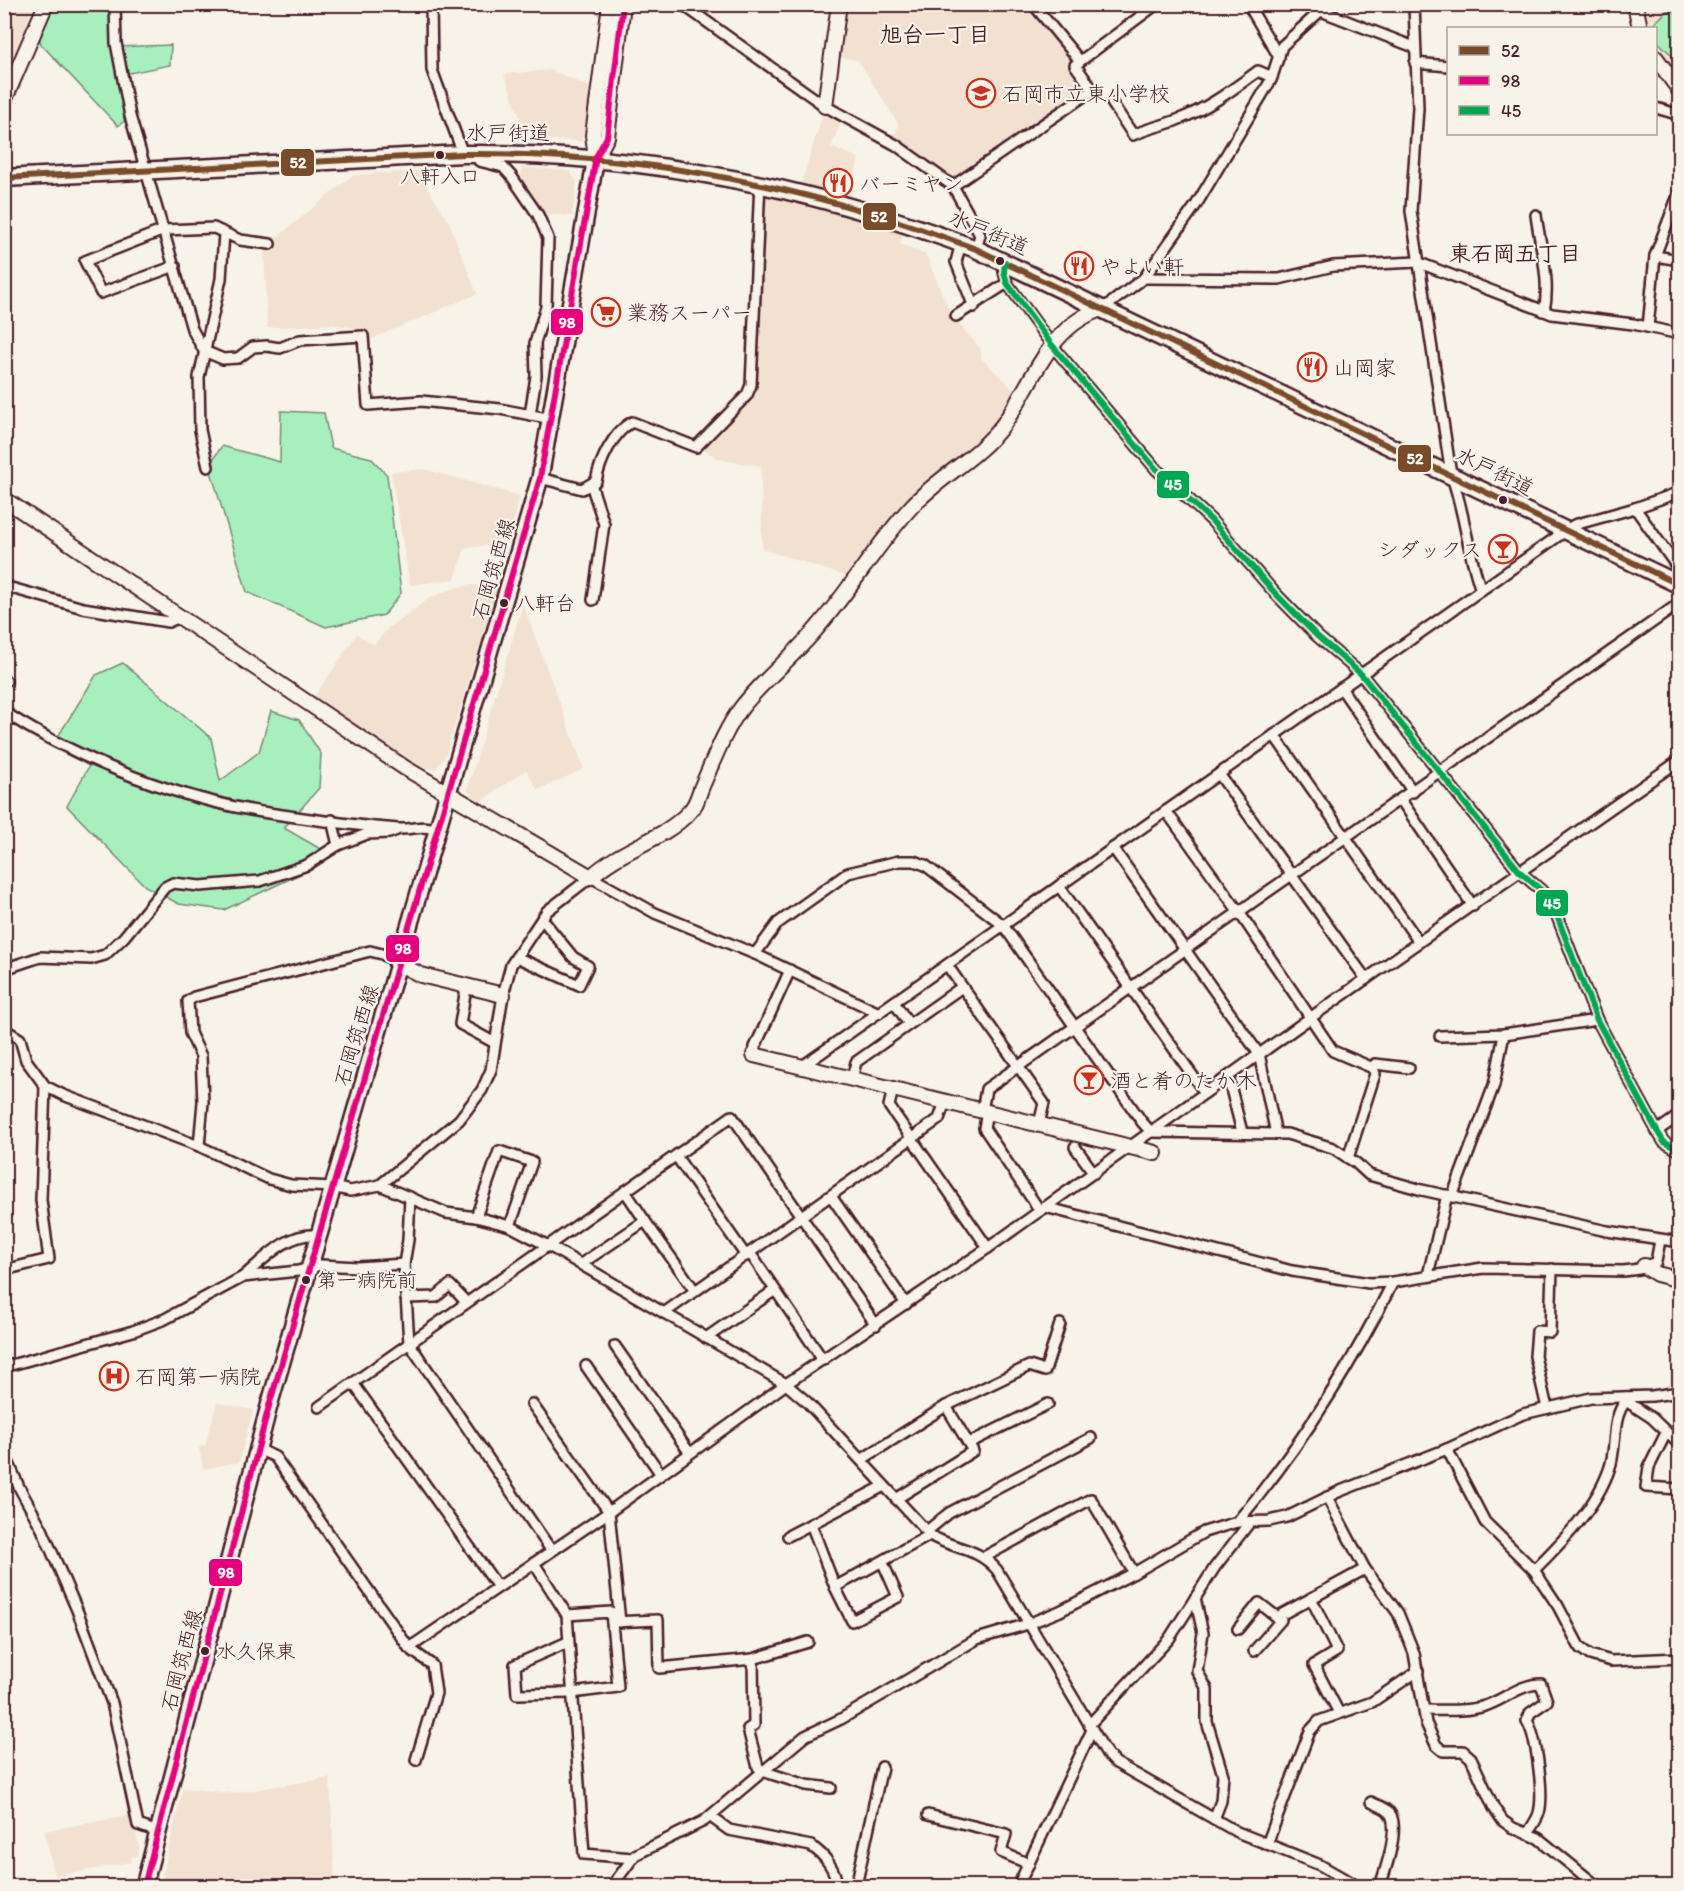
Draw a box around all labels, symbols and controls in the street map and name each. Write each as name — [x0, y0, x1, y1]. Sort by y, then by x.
district label: 旭台一丁目 — [880, 21, 990, 48]
legend — [1447, 27, 1657, 135]
text: 52 — [1501, 40, 1520, 62]
text: 98 — [1501, 70, 1520, 92]
school or university icon: 石岡市立東小学校 — [965, 77, 997, 109]
place label: 石岡市立東小学校 — [1002, 81, 1170, 106]
text: 45 — [1501, 100, 1521, 122]
street label: 水戸街道 — [466, 120, 550, 145]
line badge: 52 — [280, 148, 315, 177]
marker: 八軒入口 — [434, 149, 446, 161]
text: 52 — [290, 153, 307, 172]
place label: 八軒入口 — [400, 164, 480, 188]
restaurant icon: バーミヤン — [822, 167, 854, 199]
place label: バーミヤン — [859, 171, 964, 196]
line badge: 52 — [862, 202, 897, 231]
street label: 水戸街道 — [945, 204, 1033, 260]
text: 52 — [871, 207, 888, 226]
district label: 東石岡五丁目 — [1449, 240, 1581, 267]
restaurant icon: やよい軒 — [1063, 250, 1095, 282]
place label: やよい軒 — [1100, 254, 1184, 279]
unlabelled marker — [994, 255, 1006, 267]
supermarket icon: 業務スーパー — [590, 296, 622, 328]
place label: 業務スーパー — [627, 300, 752, 325]
line badge: 98 — [550, 308, 584, 336]
text: 98 — [558, 313, 576, 332]
restaurant icon: 山岡家 — [1296, 351, 1328, 383]
place label: 山岡家 — [1333, 355, 1396, 380]
street label: 水戸街道 — [1452, 441, 1538, 501]
line badge: 52 — [1397, 444, 1432, 473]
text: 52 — [1407, 449, 1424, 468]
line badge: 45 — [1156, 470, 1190, 499]
text: 45 — [1164, 475, 1183, 494]
unlabelled marker — [1497, 494, 1509, 506]
street label: 石岡筑西線 — [467, 515, 519, 623]
bar icon: シダックス — [1487, 533, 1519, 565]
place label: シダックス — [1377, 537, 1482, 562]
place label: 八軒台 — [515, 591, 575, 615]
marker: 八軒台 — [498, 597, 510, 609]
line badge: 45 — [1535, 889, 1569, 917]
text: 45 — [1543, 894, 1562, 913]
line badge: 98 — [385, 934, 420, 963]
text: 98 — [394, 939, 412, 958]
street label: 石岡筑西線 — [329, 981, 383, 1089]
bar icon: 酒と肴のたか木 — [1073, 1064, 1105, 1096]
place label: 酒と肴のたか木 — [1110, 1068, 1257, 1093]
place label: 第一病院前 — [317, 1268, 417, 1292]
marker: 第一病院前 — [300, 1274, 312, 1286]
hospital icon: 石岡第一病院 — [98, 1360, 130, 1392]
place label: 石岡第一病院 — [135, 1364, 261, 1389]
line badge: 98 — [208, 1558, 243, 1587]
text: 98 — [217, 1563, 235, 1582]
street label: 石岡筑西線 — [155, 1606, 207, 1714]
place label: 水久保東 — [216, 1639, 296, 1663]
marker: 水久保東 — [199, 1645, 211, 1657]

